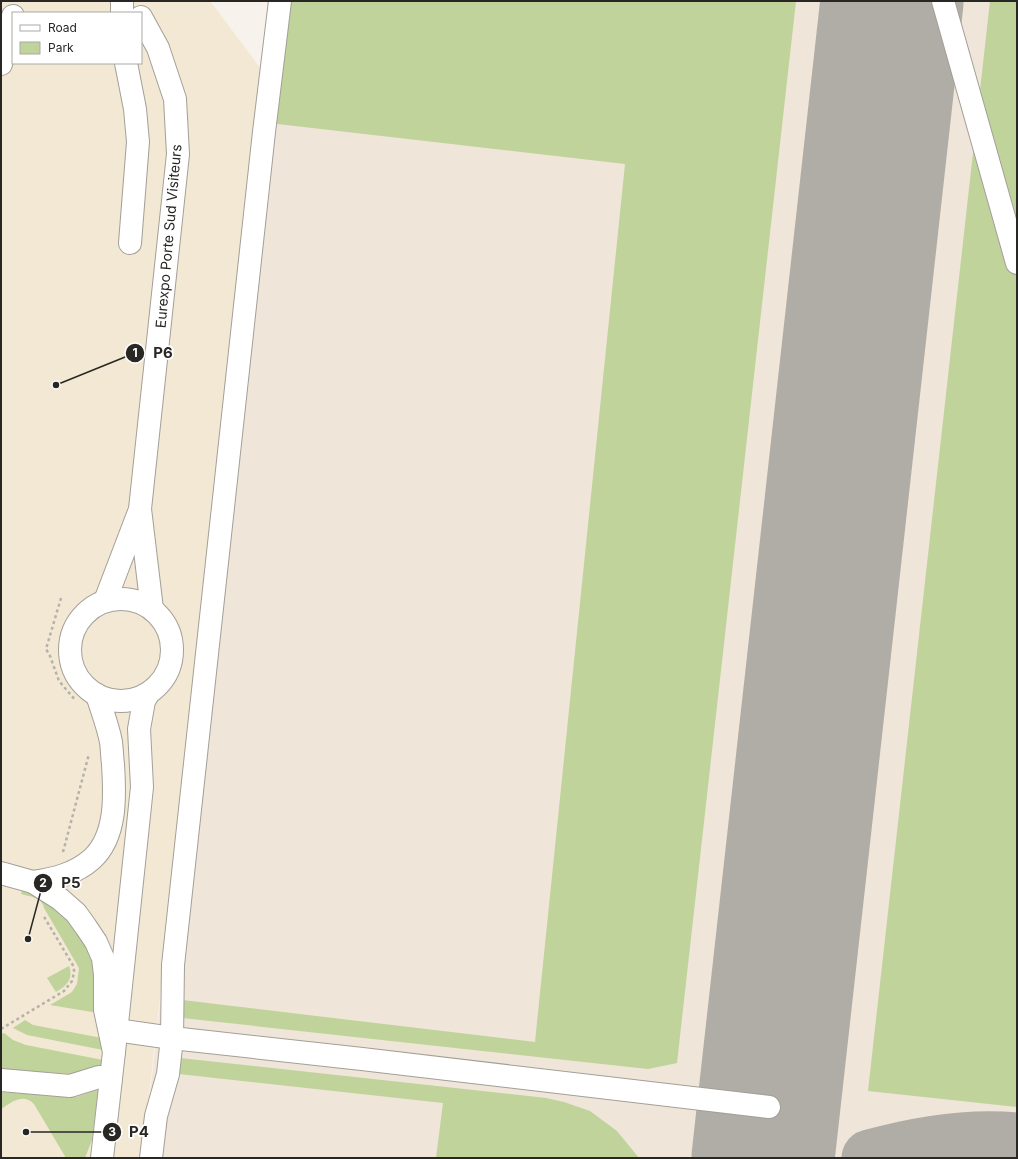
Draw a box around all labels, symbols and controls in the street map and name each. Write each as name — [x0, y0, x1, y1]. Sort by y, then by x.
legend — [12, 12, 142, 64]
text: Road — [48, 20, 77, 35]
text: Park — [48, 40, 74, 55]
street label: Eurexpo Porte Sud Visiteurs — [151, 143, 185, 329]
callout: P6 — [125, 340, 180, 367]
text: P6 — [153, 343, 173, 362]
text: 1 — [132, 345, 138, 360]
callout: P5 — [33, 869, 89, 896]
text: P5 — [61, 873, 81, 892]
text: 2 — [39, 875, 47, 890]
callout: P4 — [102, 1118, 157, 1145]
text: P4 — [129, 1122, 149, 1141]
text: 3 — [108, 1124, 116, 1139]

